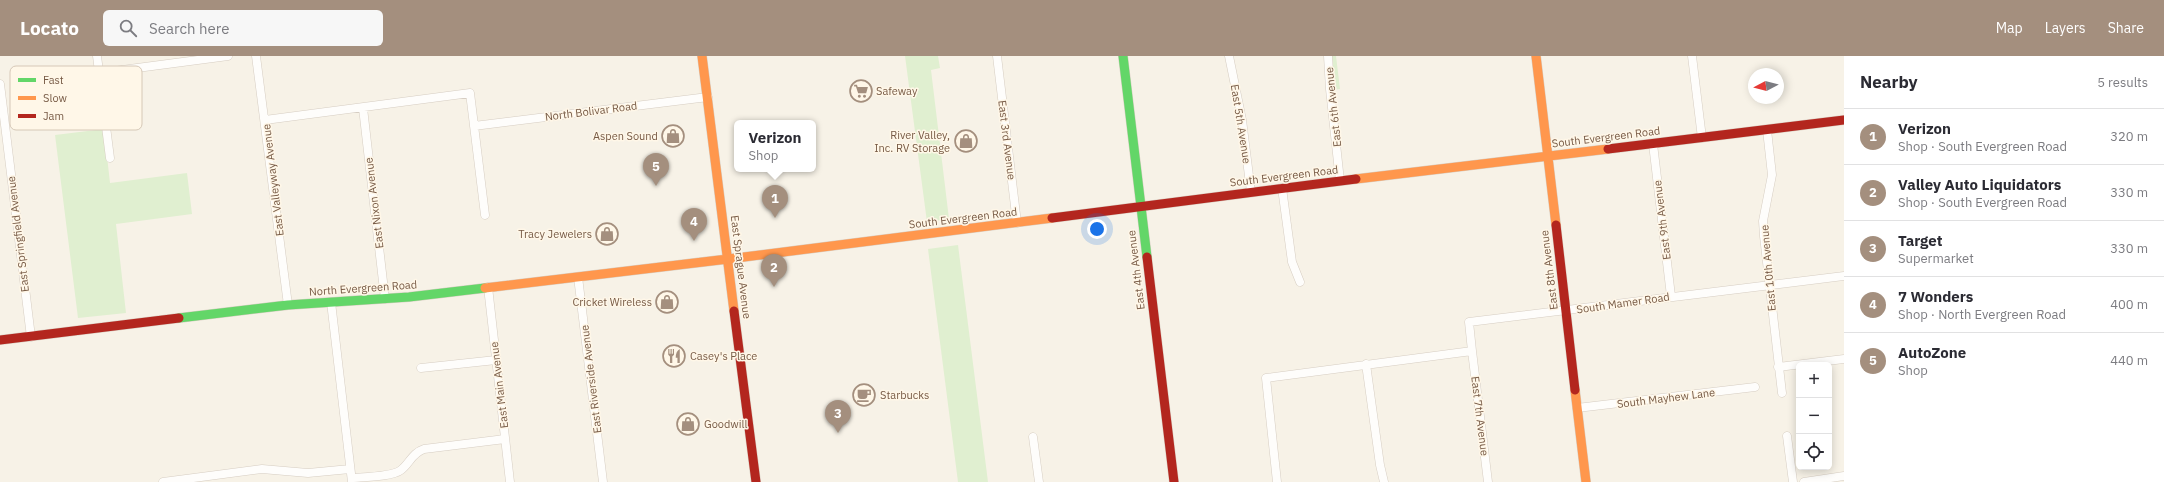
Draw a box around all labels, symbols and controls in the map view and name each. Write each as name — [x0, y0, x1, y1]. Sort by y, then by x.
search box — [103, 10, 383, 46]
text: Locato — [20, 16, 79, 40]
icon: search — [117, 17, 139, 39]
text: Search here — [149, 19, 229, 38]
text: Map — [1996, 19, 2023, 37]
text: Layers — [2045, 19, 2086, 37]
text: Share — [2108, 19, 2144, 37]
legend — [10, 66, 142, 130]
street label: East 6th Avenue — [1322, 66, 1344, 148]
north arrow — [1748, 68, 1784, 104]
text: Nearby — [1860, 71, 1918, 93]
text: Fast — [43, 73, 64, 87]
text: 5 results — [2097, 74, 2148, 91]
supermarket icon: Safeway — [848, 78, 874, 104]
street label: East 5th Avenue — [1228, 83, 1254, 165]
place label: Safeway — [876, 84, 918, 98]
text: Slow — [43, 91, 67, 105]
street label: North Bolivar Road — [544, 98, 638, 124]
street label: East 3rd Avenue — [995, 99, 1019, 181]
text: Jam — [43, 109, 64, 123]
text: Verizon — [1898, 119, 1951, 138]
popup — [734, 120, 816, 172]
street label: East Valleyway Avenue — [259, 123, 287, 237]
shop icon: Aspen Sound — [660, 123, 686, 149]
street label: South Evergreen Road — [1551, 123, 1661, 151]
text: Verizon — [749, 128, 802, 147]
place label: River Valley, Inc. RV Storage — [874, 128, 950, 155]
shop icon: River Valley, Inc. RV Storage — [953, 128, 979, 154]
text: 1 — [1869, 128, 1877, 145]
text: 320 m — [2110, 128, 2148, 145]
place label: Aspen Sound — [593, 129, 658, 143]
text: Shop · South Evergreen Road — [1898, 138, 2067, 155]
text: Shop — [749, 147, 778, 164]
pin: 5 — [643, 153, 669, 186]
street label: East Nixon Avenue — [361, 157, 387, 249]
street label: South Evergreen Road — [1229, 162, 1339, 190]
street label: East Springfield Avenue — [4, 175, 32, 293]
text: Valley Auto Liquidators — [1898, 175, 2061, 194]
street label: East 9th Avenue — [1650, 179, 1674, 261]
text: 2 — [1869, 184, 1877, 201]
text: 330 m — [2110, 184, 2148, 201]
pin: 1 — [762, 185, 788, 218]
text: Shop · South Evergreen Road — [1898, 194, 2067, 211]
street label: South Evergreen Road — [908, 204, 1018, 232]
pin: 4 — [681, 208, 707, 241]
street label: East Sprague Avenue — [728, 215, 754, 319]
your location — [1087, 219, 1107, 239]
shop icon: Tracy Jewelers — [594, 221, 620, 247]
street label: East 10th Avenue — [1757, 224, 1779, 312]
place label: Tracy Jewelers — [518, 227, 592, 241]
street label: East 4th Avenue — [1124, 229, 1148, 311]
street label: East 8th Avenue — [1537, 229, 1561, 311]
text: Target — [1898, 231, 1942, 250]
text: 3 — [1869, 240, 1877, 257]
text: 330 m — [2110, 240, 2148, 257]
text: Supermarket — [1898, 250, 1974, 267]
pin: 2 — [761, 254, 787, 287]
street label: North Evergreen Road — [308, 277, 418, 299]
text: 7 Wonders — [1898, 287, 1973, 306]
shop icon: Cricket Wireless — [654, 289, 680, 315]
street label: South Mamer Road — [1576, 290, 1670, 316]
place label: Cricket Wireless — [572, 295, 652, 309]
text: 4 — [1869, 296, 1877, 313]
text: 400 m — [2110, 296, 2148, 313]
text: Shop · North Evergreen Road — [1898, 306, 2066, 323]
street label: East Riverside Avenue — [577, 324, 605, 434]
street label: East Main Avenue — [487, 341, 511, 429]
restaurant icon: Casey's Place — [661, 343, 687, 369]
text: AutoZone — [1898, 343, 1966, 362]
place label: Casey's Place — [690, 349, 757, 363]
text: 5 — [1869, 352, 1877, 369]
text: 440 m — [2110, 352, 2148, 369]
map controls — [1796, 362, 1832, 470]
button: + — [1796, 362, 1832, 398]
text: Shop — [1898, 362, 1928, 379]
street label: East 7th Avenue — [1468, 375, 1492, 457]
cafe icon: Starbucks — [851, 382, 877, 408]
street label: South Mayhew Lane — [1616, 385, 1716, 411]
place label: Starbucks — [880, 388, 929, 402]
button: − — [1796, 398, 1832, 434]
pin: 3 — [825, 400, 851, 433]
shop icon: Goodwill — [675, 411, 701, 437]
place label: Goodwill — [704, 417, 747, 431]
button: locate — [1796, 434, 1832, 470]

